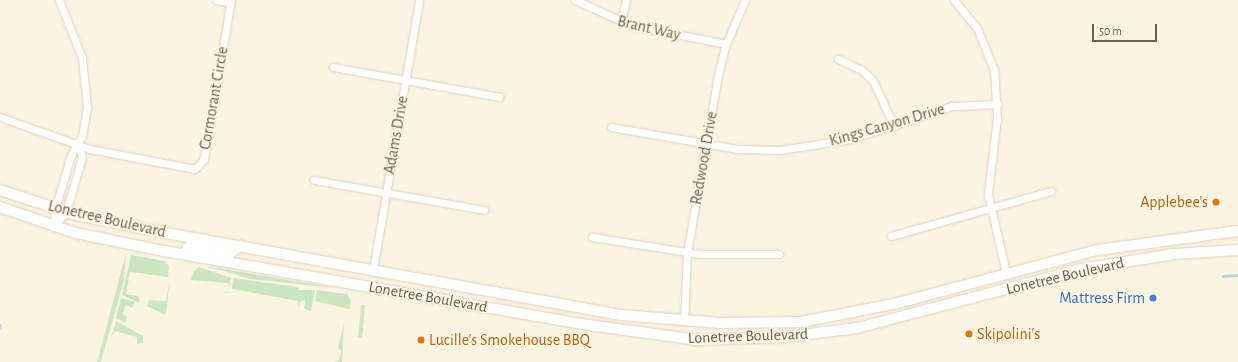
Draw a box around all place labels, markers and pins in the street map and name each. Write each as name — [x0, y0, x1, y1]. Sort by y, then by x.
place label: Applebee's — [1140, 192, 1208, 212]
marker: Applebee's — [1211, 197, 1221, 207]
place label: Mattress Firm — [1059, 288, 1145, 308]
marker: Mattress Firm — [1148, 293, 1158, 303]
place label: Skipolini's — [977, 324, 1040, 344]
marker: Skipolini's — [964, 329, 974, 339]
place label: Lucille's Smokehouse BBQ — [429, 330, 590, 350]
marker: Lucille's Smokehouse BBQ — [416, 335, 426, 345]

